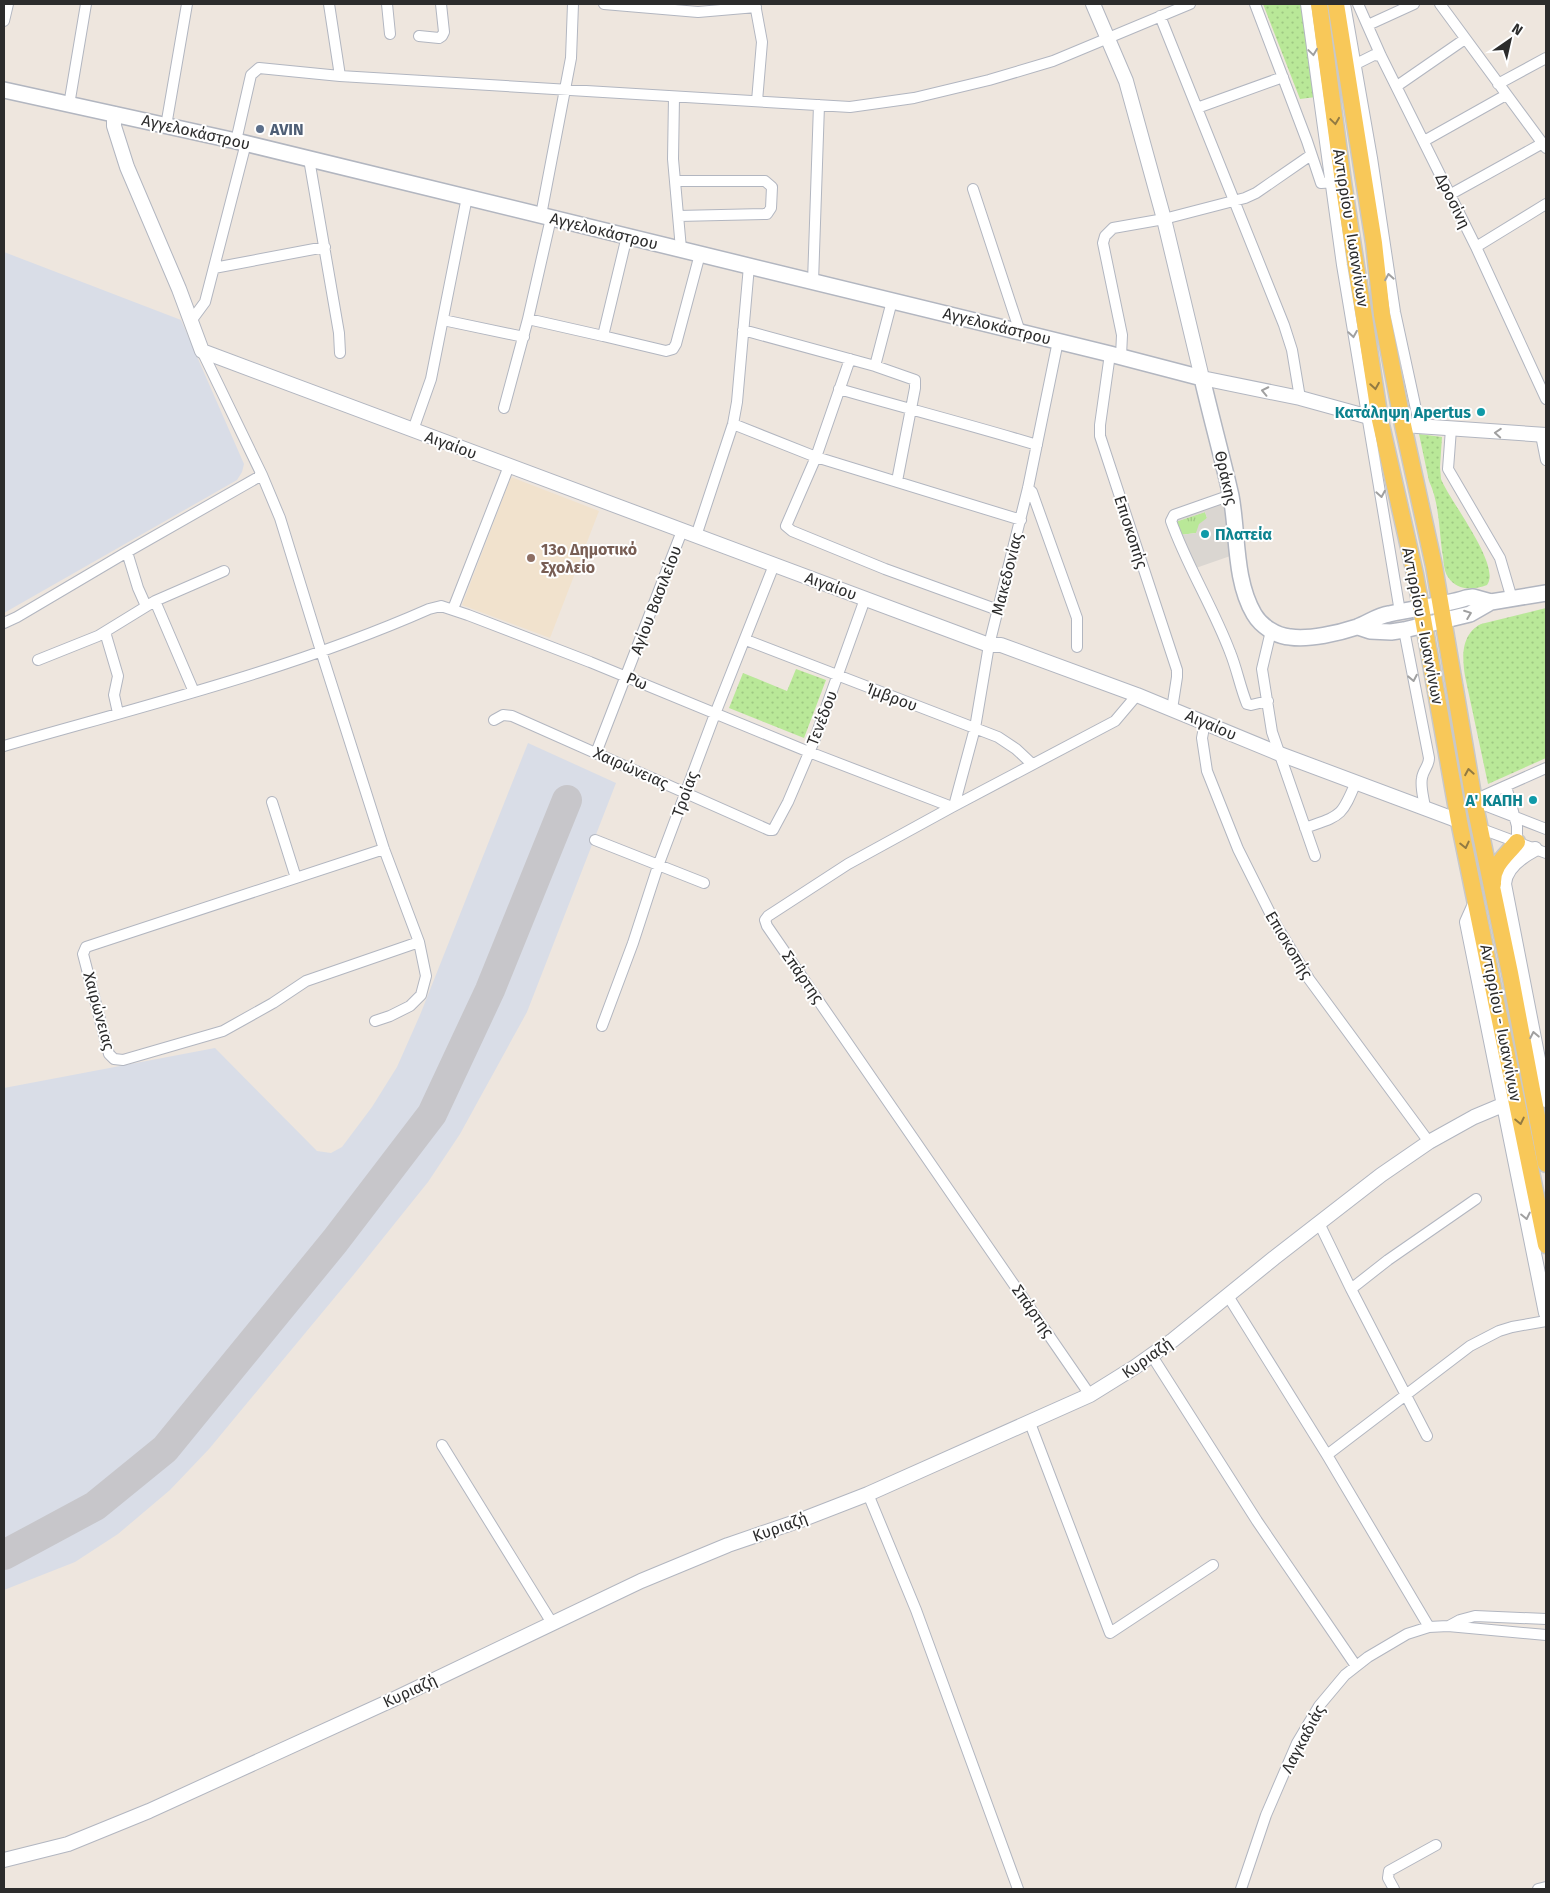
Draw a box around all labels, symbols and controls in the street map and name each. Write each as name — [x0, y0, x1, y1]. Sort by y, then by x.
north arrow — [1485, 15, 1535, 65]
text: N — [1508, 20, 1526, 39]
one-way arrow — [1307, 48, 1318, 56]
street label: Αγγελοκάστρου — [140, 110, 252, 154]
one-way arrow — [1329, 118, 1340, 126]
place label: AVIN — [269, 120, 304, 139]
marker: AVIN — [254, 123, 266, 135]
street label: Αντιρρίου - Ιωαννίνων — [1329, 148, 1373, 309]
street label: Δροσίνη — [1432, 170, 1474, 232]
street label: Αγγελοκάστρου — [548, 208, 660, 254]
one-way arrow — [1385, 272, 1395, 281]
street label: Αγγελοκάστρου — [941, 303, 1053, 349]
one-way arrow — [1348, 330, 1358, 338]
one-way arrow — [1369, 382, 1380, 390]
one-way arrow — [1261, 386, 1270, 397]
place label: Κατάληψη Apertus — [1335, 403, 1471, 422]
marker: Κατάληψη Apertus — [1475, 406, 1487, 418]
street label: Αιγαίου — [422, 427, 480, 463]
one-way arrow — [1493, 427, 1501, 438]
street label: Θράκης — [1211, 449, 1242, 508]
one-way arrow — [1375, 490, 1385, 499]
street label: Επισκοπής — [1110, 493, 1152, 571]
place label: Πλατεία — [1215, 525, 1273, 544]
marker: Πλατεία — [1199, 528, 1211, 540]
street label: Μακεδονίας — [988, 530, 1027, 618]
place label: 13ο Δημοτικό Σχολείο — [541, 540, 637, 577]
street label: Αγίου Βασιλείου — [626, 543, 686, 657]
street label: Αντιρρίου - Ιωαννίνων — [1398, 546, 1448, 706]
marker: 13ο Δημοτικό Σχολείο — [525, 552, 537, 564]
street label: Αιγαίου — [802, 568, 860, 604]
one-way arrow — [1463, 610, 1471, 620]
street label: Ρω — [624, 668, 650, 694]
one-way arrow — [1408, 673, 1418, 682]
street label: Ίμβρου — [864, 679, 920, 715]
street label: Τενέδου — [803, 688, 841, 748]
street label: Αιγαίου — [1183, 706, 1239, 744]
street label: Χαιρώνειας — [591, 743, 672, 793]
street label: Τροίας — [668, 768, 702, 820]
one-way arrow — [1464, 768, 1474, 777]
place label: Α' ΚΑΠΗ — [1465, 791, 1523, 810]
marker: Α' ΚΑΠΗ — [1527, 794, 1539, 806]
one-way arrow — [1459, 841, 1470, 850]
street label: Επισκοπής — [1261, 908, 1317, 983]
street label: Αντιρρίου - Ιωαννίνων — [1476, 943, 1526, 1103]
street label: Σπάρτης — [778, 947, 828, 1007]
street label: Χαιρώνειας — [79, 970, 119, 1053]
one-way arrow — [1529, 1030, 1539, 1039]
one-way arrow — [1515, 1117, 1525, 1125]
one-way arrow — [1520, 1211, 1531, 1220]
street label: Σπάρτης — [1008, 1281, 1058, 1341]
street label: Κυριαζή — [1118, 1334, 1176, 1382]
street label: Κυριαζή — [750, 1508, 810, 1546]
street label: Κυριαζή — [380, 1670, 440, 1712]
street label: Λαγκαδιάς — [1277, 1701, 1329, 1776]

